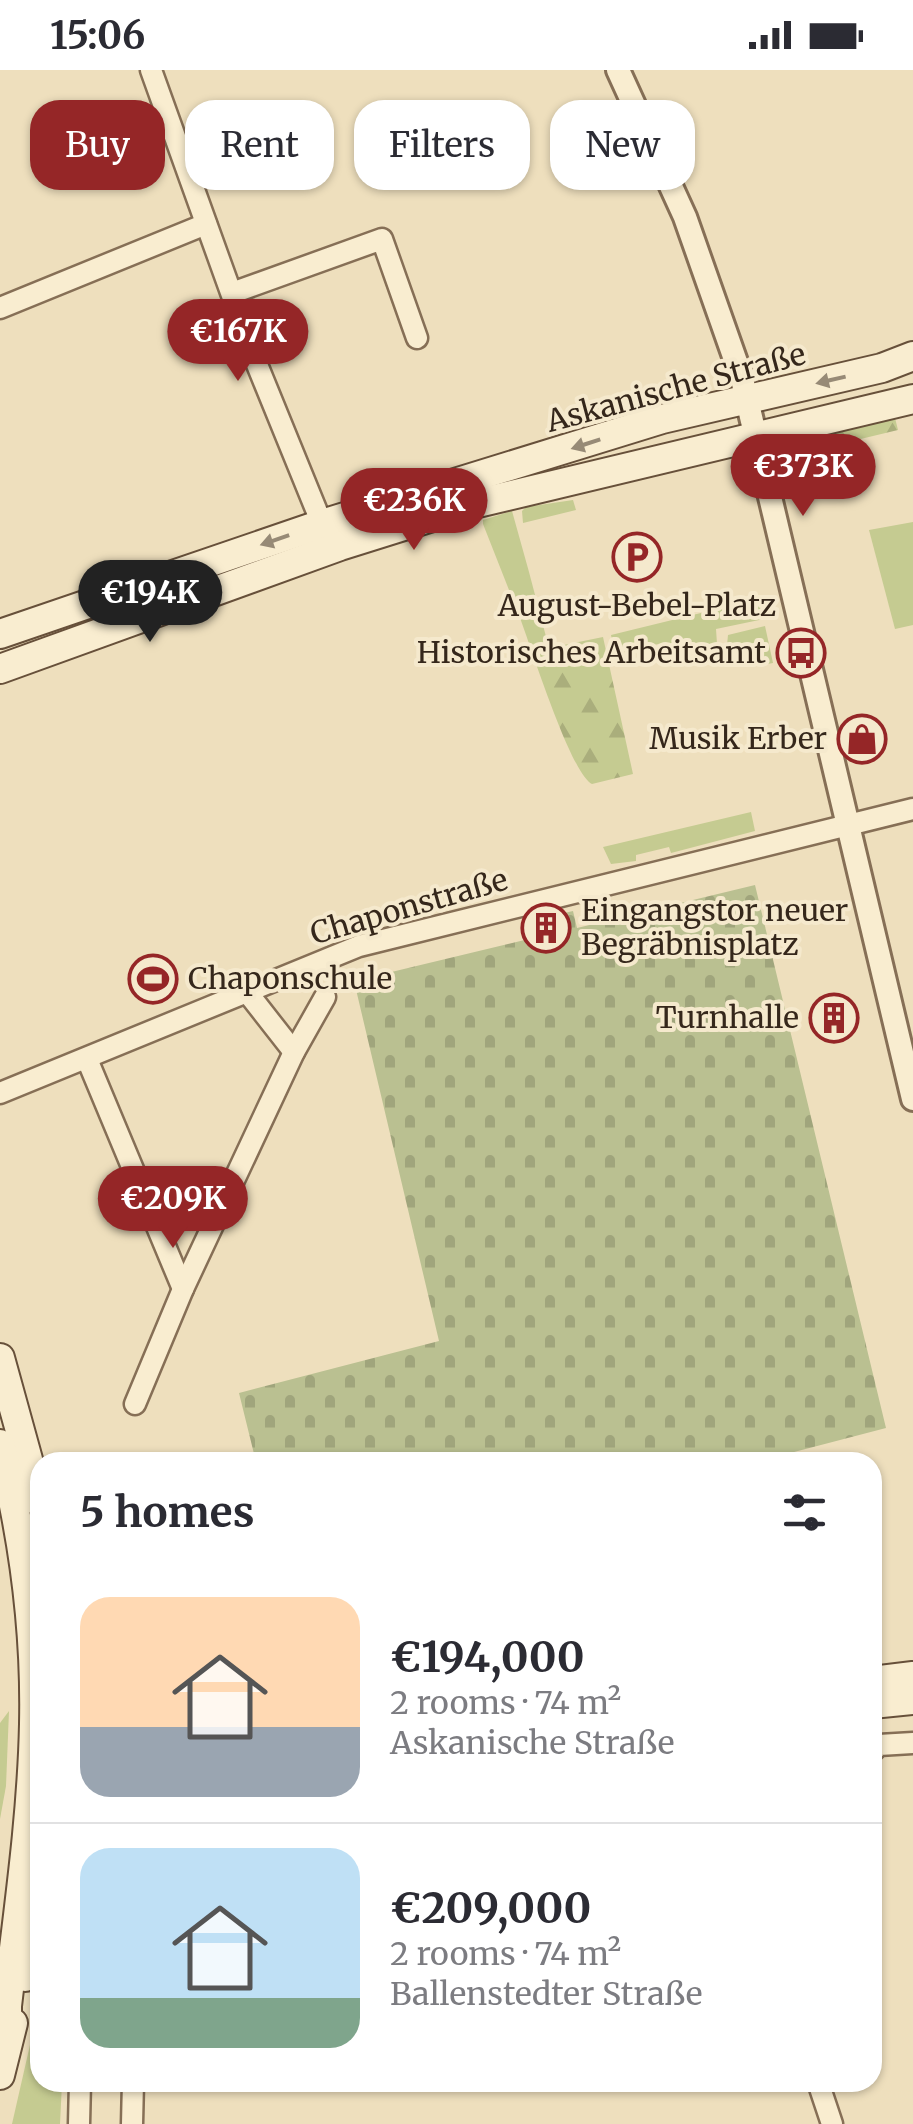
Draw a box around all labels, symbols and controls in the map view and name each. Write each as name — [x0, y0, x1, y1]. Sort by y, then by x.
text: 15:06 — [50, 12, 145, 59]
chip: Buy — [30, 100, 165, 190]
chip: Rent — [185, 100, 334, 190]
chip: Filters — [354, 100, 530, 190]
chip: New — [550, 100, 695, 190]
pin: €167K — [168, 299, 308, 384]
text: €167K — [189, 311, 287, 351]
street label: Askanische Straße — [541, 334, 809, 440]
one-way arrow — [815, 373, 846, 388]
pin: €373K — [733, 434, 873, 519]
one-way arrow — [570, 438, 600, 453]
text: €373K — [753, 446, 853, 486]
pin: €236K — [344, 468, 484, 553]
text: €236K — [363, 480, 465, 520]
parking icon: August-Bebel-Platz — [611, 531, 663, 583]
one-way arrow — [260, 533, 290, 548]
pin: €194K — [80, 560, 220, 645]
text: €194K — [100, 572, 200, 612]
place label: August-Bebel-Platz — [497, 586, 776, 624]
bus stop icon: Historisches Arbeitsamt — [775, 627, 827, 679]
place label: Historisches Arbeitsamt — [417, 633, 766, 671]
shop icon: Musik Erber — [836, 713, 888, 765]
place label: Musik Erber — [649, 719, 827, 757]
street label: Chaponstraße — [306, 860, 512, 952]
place label: Eingangstor neuer Begräbnisplatz — [581, 891, 848, 963]
building icon: Eingangstor neuer Begräbnisplatz — [520, 902, 572, 954]
sports icon: Chaponschule — [127, 953, 179, 1005]
place label: Chaponschule — [188, 959, 392, 997]
building icon: Turnhalle — [808, 992, 860, 1044]
place label: Turnhalle — [656, 998, 799, 1036]
pin: €209K — [103, 1166, 243, 1251]
text: €209K — [120, 1178, 226, 1218]
icon: filters — [777, 1485, 832, 1540]
text: 5 homes — [80, 1486, 254, 1538]
text: €194,000 — [390, 1631, 585, 1683]
icon: home — [160, 1637, 280, 1757]
text: 2 rooms · 74 m² — [390, 1683, 621, 1723]
text: Askanische Straße — [390, 1723, 674, 1763]
text: €209,000 — [390, 1882, 591, 1934]
icon: home — [160, 1888, 280, 2008]
text: 2 rooms · 74 m² — [390, 1934, 621, 1974]
text: Ballenstedter Straße — [390, 1974, 703, 2014]

